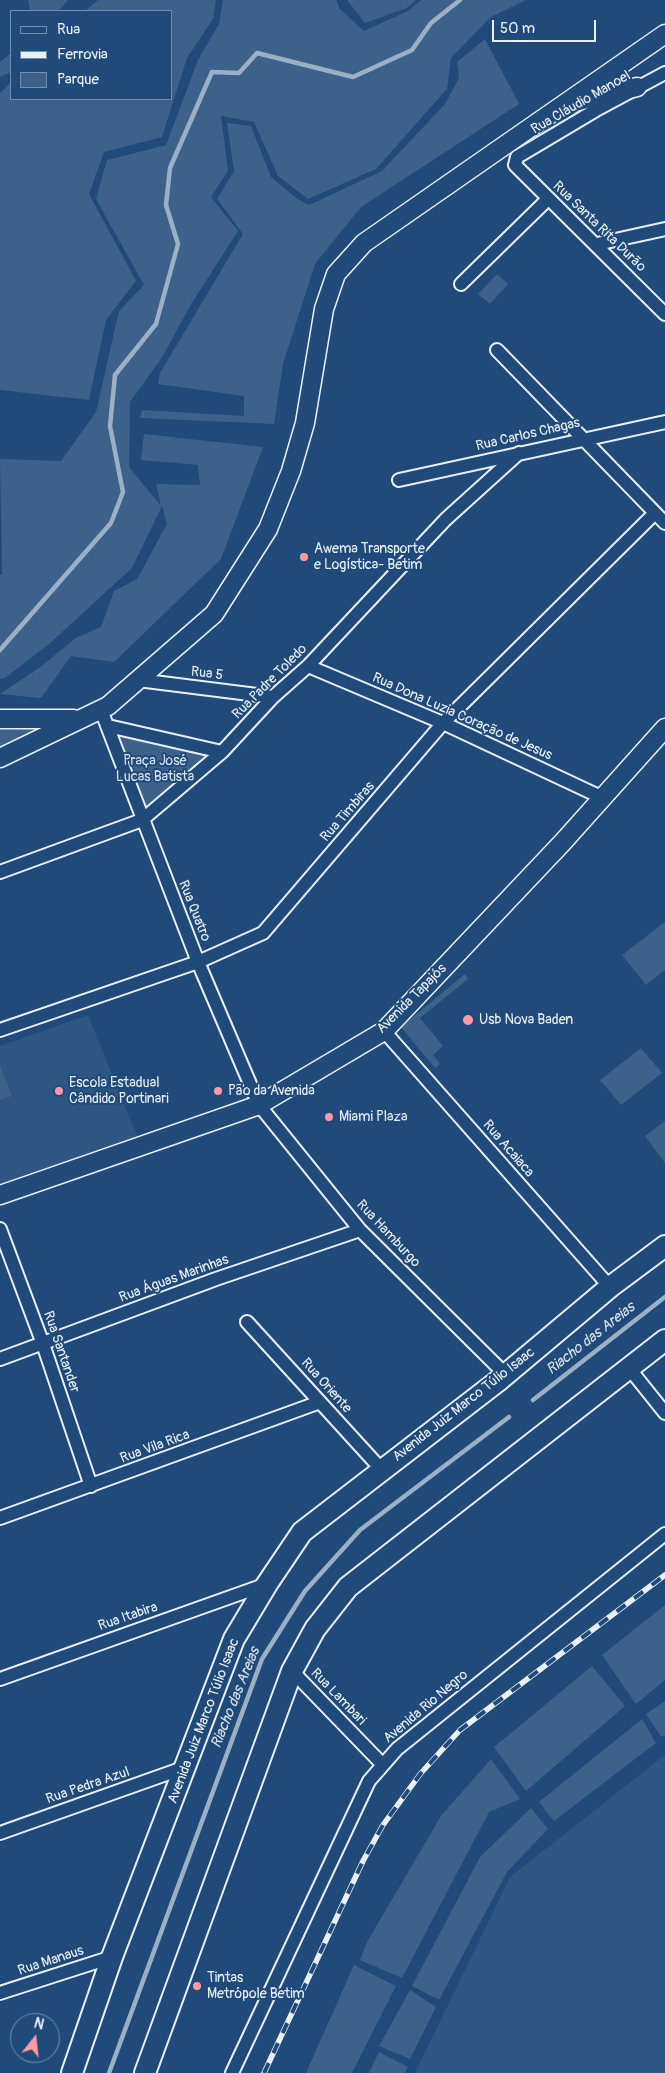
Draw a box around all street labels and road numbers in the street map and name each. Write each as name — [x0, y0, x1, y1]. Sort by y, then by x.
street label: Rua Cláudio Manoel — [528, 68, 634, 138]
street label: Rua Santa Rita Durão — [549, 178, 649, 276]
street label: Rua Carlos Chagas — [474, 415, 582, 455]
street label: Rua Padre Toledo — [229, 641, 311, 723]
street label: Rua 5 — [190, 664, 224, 684]
street label: Rua Dona Luzia Coração de Jesus — [369, 670, 555, 764]
street label: Rua Timbiras — [317, 778, 379, 846]
street label: Rua Quatro — [174, 878, 214, 944]
street label: Avenida Tapajós — [374, 961, 450, 1037]
street label: Rua Acaiaca — [479, 1117, 537, 1181]
street label: Rua Hamburgo — [353, 1197, 423, 1271]
street label: Rua Águas Marinhas — [117, 1251, 231, 1307]
street label: Rua Santander — [39, 1309, 83, 1395]
street label: Avenida Juiz Marco Túlio Isaac — [390, 1344, 538, 1466]
street label: Rua Oriente — [297, 1355, 355, 1417]
street label: Rua Vila Rica — [118, 1427, 192, 1467]
street label: Rua Itabira — [96, 1599, 160, 1635]
street label: Avenida Juiz Marco Túlio Isaac — [165, 1636, 243, 1806]
street label: Rua Lambari — [307, 1665, 369, 1729]
street label: Avenida Rio Negro — [380, 1667, 472, 1747]
street label: Rua Pedra Azul — [44, 1764, 132, 1808]
street label: Rua Manaus — [16, 1942, 86, 1980]

